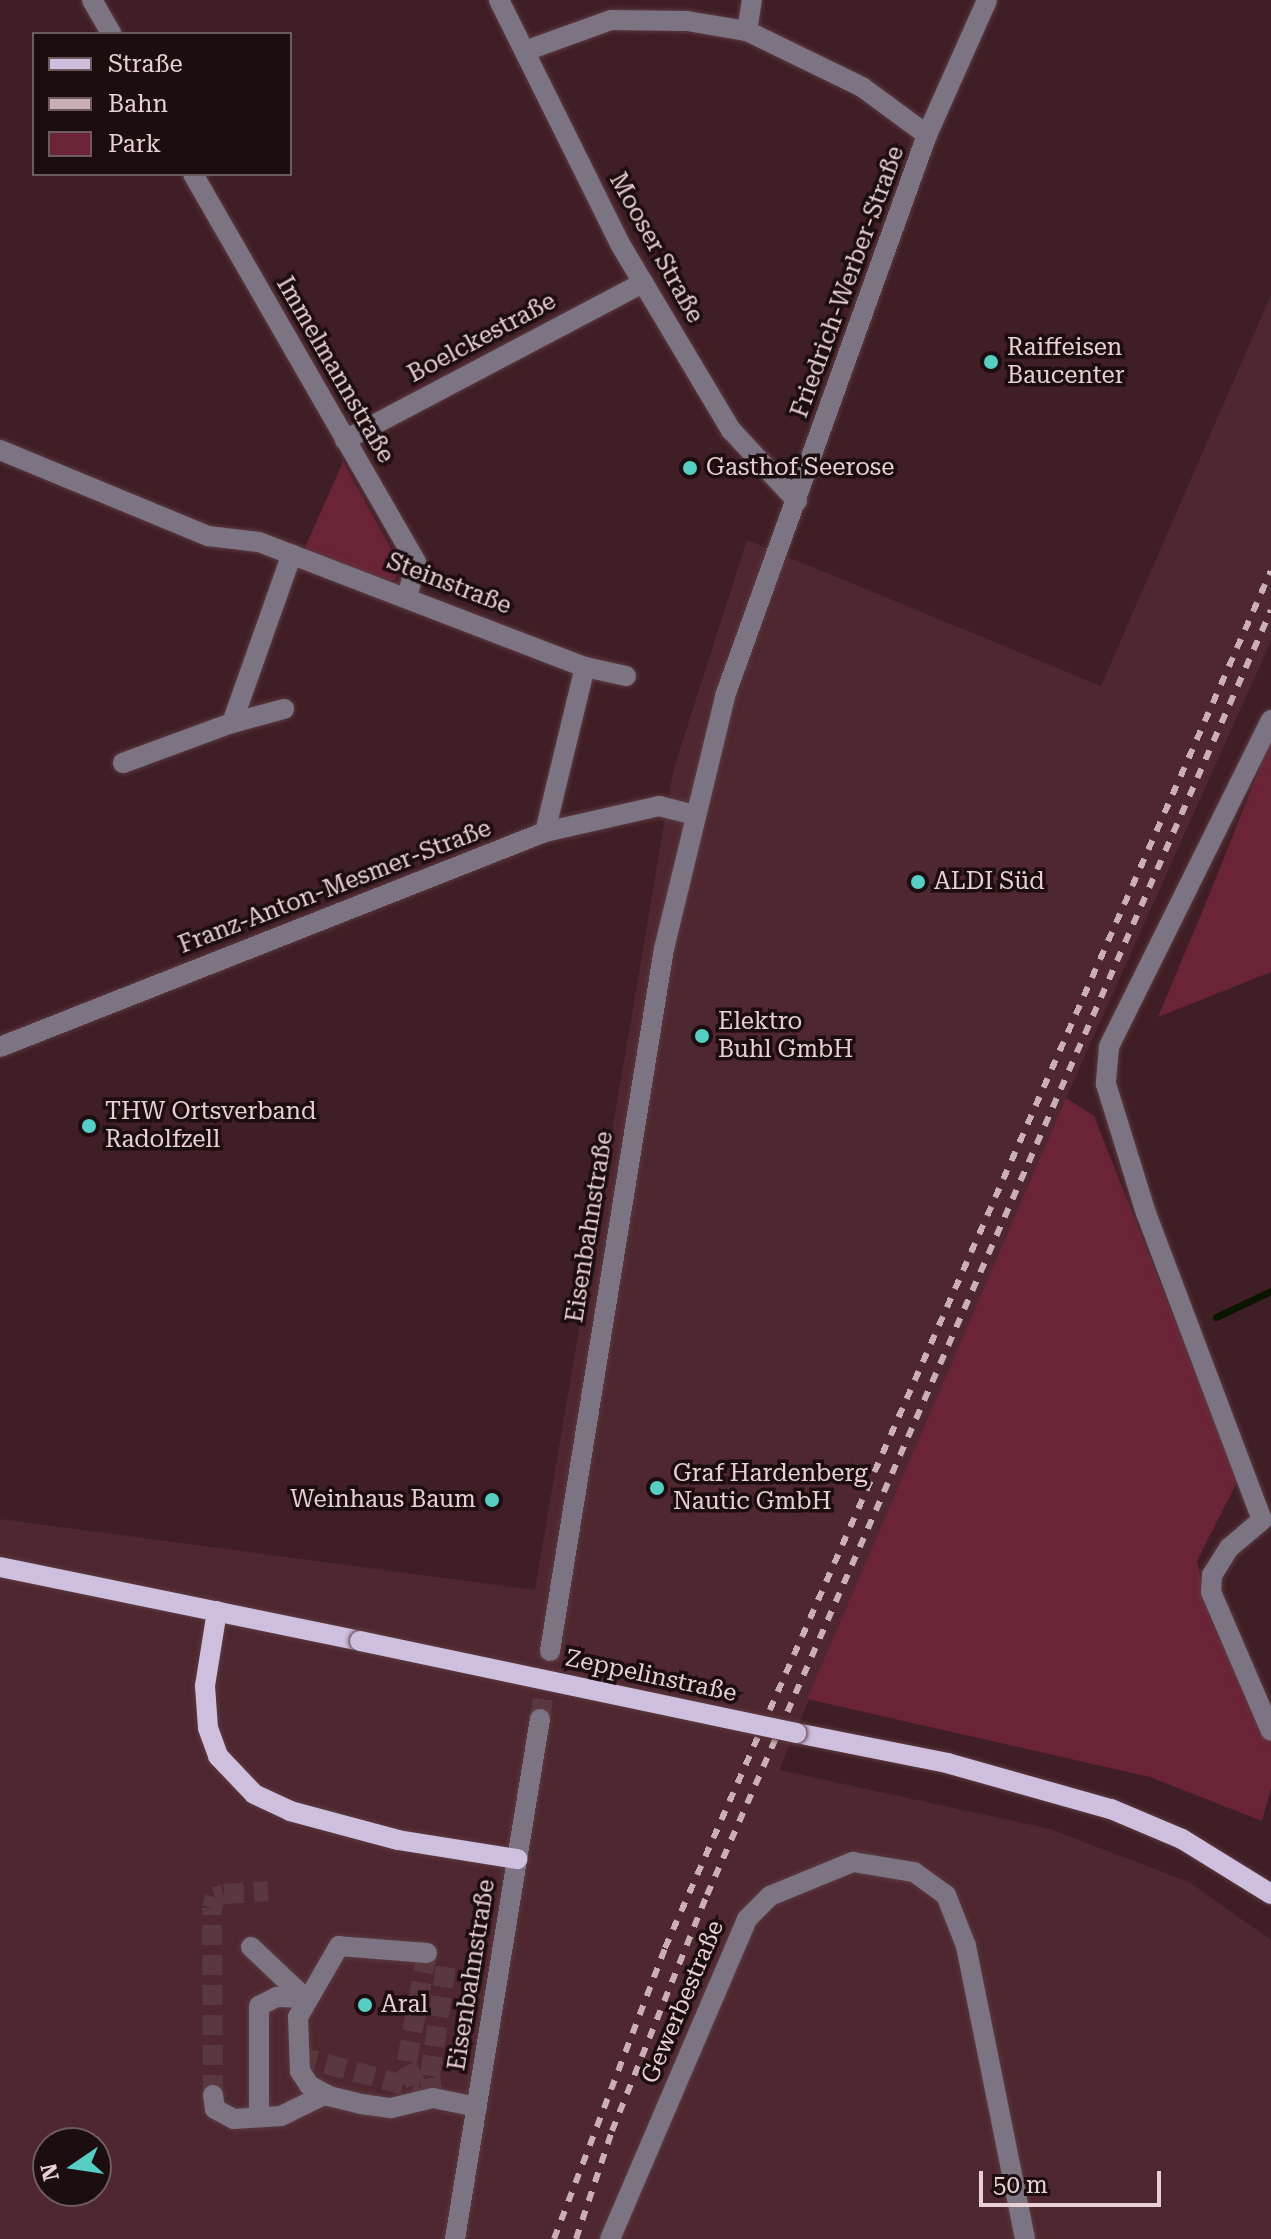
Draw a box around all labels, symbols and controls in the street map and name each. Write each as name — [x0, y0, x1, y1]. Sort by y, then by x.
legend — [32, 32, 292, 176]
text: Straße — [108, 50, 183, 78]
text: Bahn — [108, 90, 168, 118]
text: Park — [108, 130, 161, 158]
street label: Friedrich-Werber-Straße — [785, 142, 911, 422]
street label: Mooser Straße — [603, 168, 709, 328]
street label: Immelmannstraße — [270, 272, 400, 468]
street label: Boelckestraße — [403, 287, 561, 389]
place label: Raiffeisen Baucenter — [1007, 334, 1125, 390]
marker: Raiffeisen Baucenter — [982, 353, 1000, 371]
place label: Gasthof Seerose — [706, 454, 894, 482]
marker: Gasthof Seerose — [681, 459, 699, 477]
street label: Steinstraße — [383, 547, 515, 621]
street label: Franz-Anton-Mesmer-Straße — [175, 814, 495, 960]
place label: ALDI Süd — [934, 868, 1045, 896]
marker: ALDI Süd — [909, 873, 927, 891]
place label: Elektro Buhl GmbH — [718, 1008, 853, 1064]
marker: Elektro Buhl GmbH — [693, 1027, 711, 1045]
place label: THW Ortsverband Radolfzell — [105, 1098, 316, 1154]
marker: THW Ortsverband Radolfzell — [80, 1117, 98, 1135]
street label: Eisenbahnstraße — [561, 1129, 619, 1325]
place label: Graf Hardenberg Nautic GmbH — [673, 1460, 868, 1516]
marker: Graf Hardenberg Nautic GmbH — [648, 1479, 666, 1497]
place label: Weinhaus Baum — [290, 1486, 476, 1514]
marker: Weinhaus Baum — [483, 1491, 501, 1509]
street label: Zeppelinstraße — [563, 1644, 739, 1708]
street label: Eisenbahnstraße — [443, 1877, 501, 2073]
street label: Gewerbestraße — [636, 1916, 730, 2088]
place label: Aral — [381, 1991, 428, 2019]
marker: Aral — [356, 1996, 374, 2014]
north arrow — [32, 2127, 112, 2207]
scale bar — [983, 2155, 1165, 2205]
text: N — [36, 2161, 64, 2183]
text: 50 m — [993, 2171, 1048, 2199]

